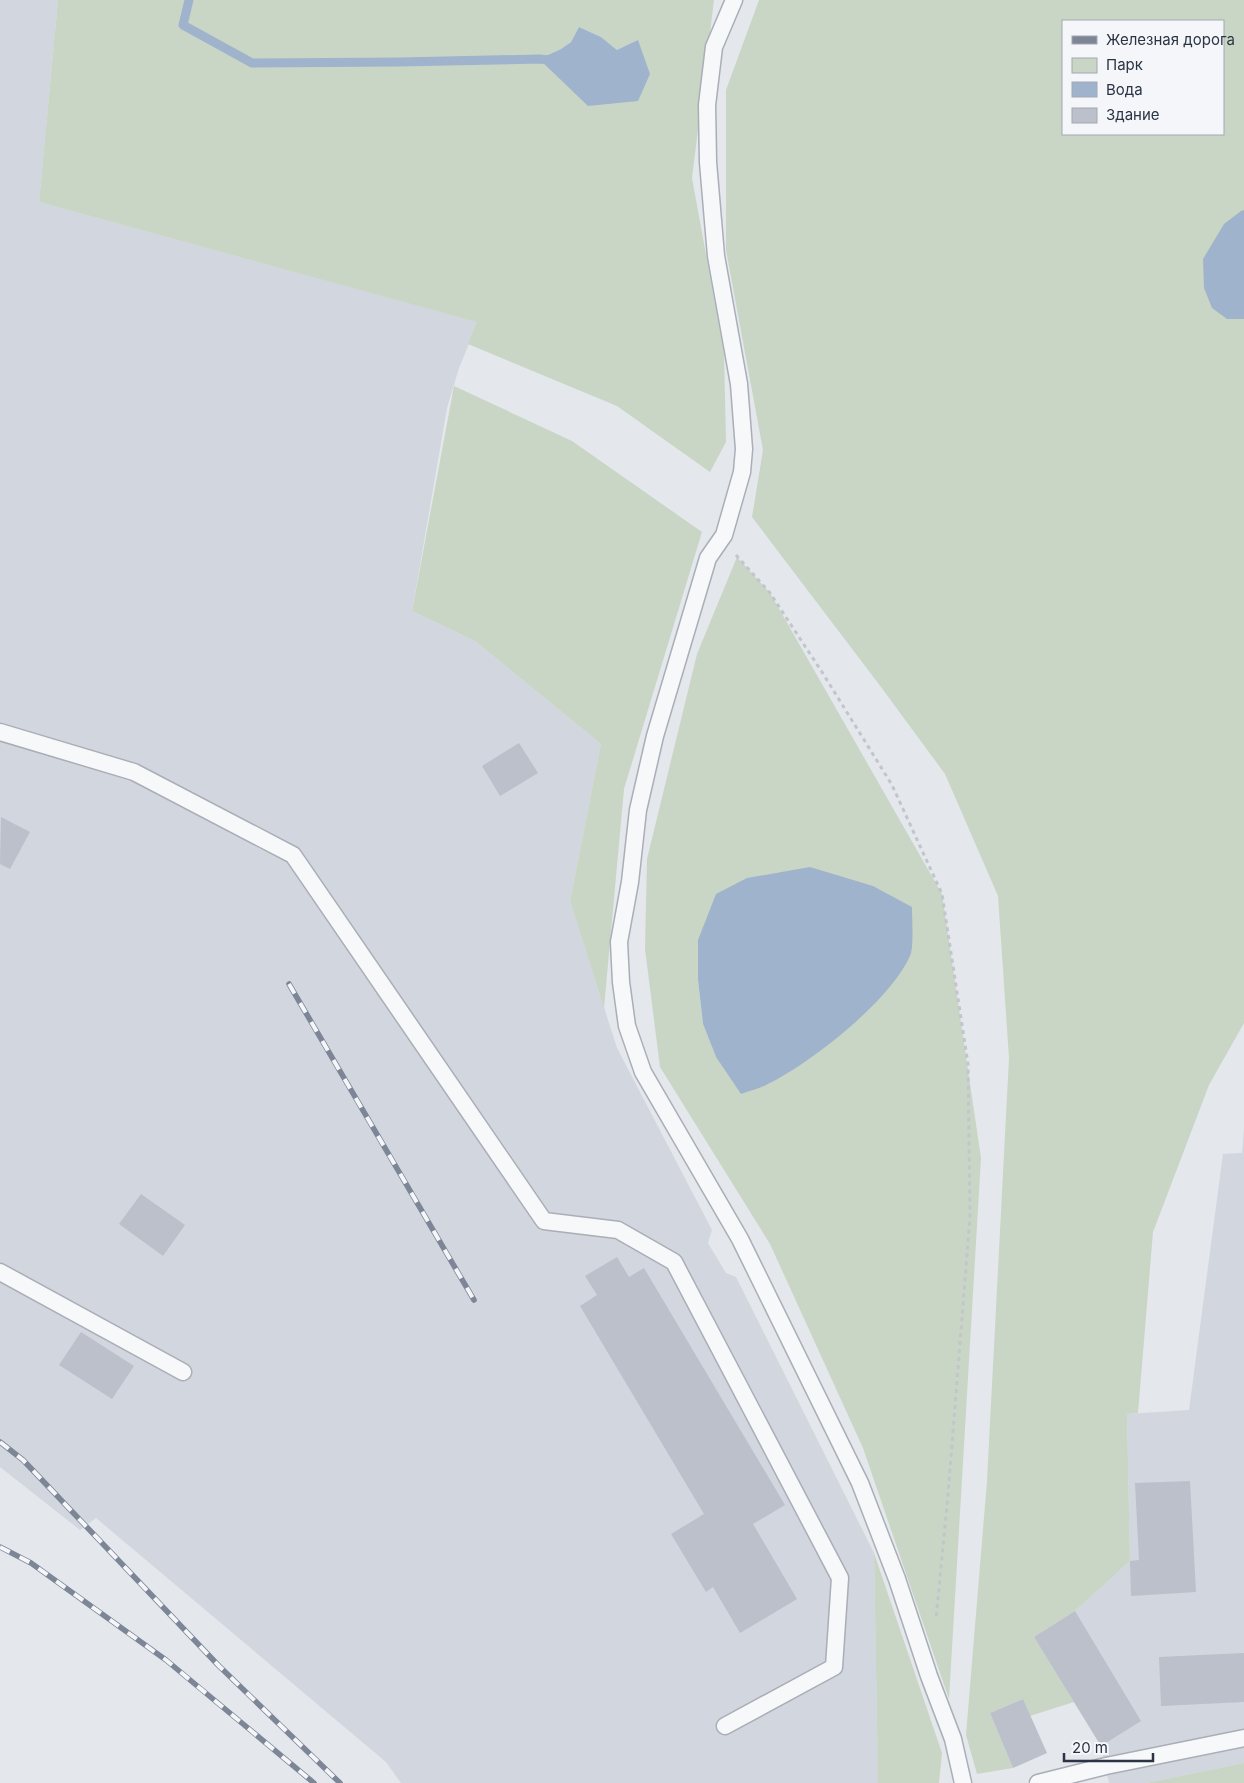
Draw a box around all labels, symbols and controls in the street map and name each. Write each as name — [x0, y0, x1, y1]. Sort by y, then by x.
legend — [1062, 20, 1224, 135]
text: Железная дорога — [1106, 30, 1235, 49]
text: Парк — [1106, 55, 1143, 74]
text: Вода — [1106, 80, 1143, 99]
text: Здание — [1106, 105, 1160, 124]
scale bar — [1064, 1730, 1153, 1762]
text: 20 m — [1072, 1738, 1108, 1757]

